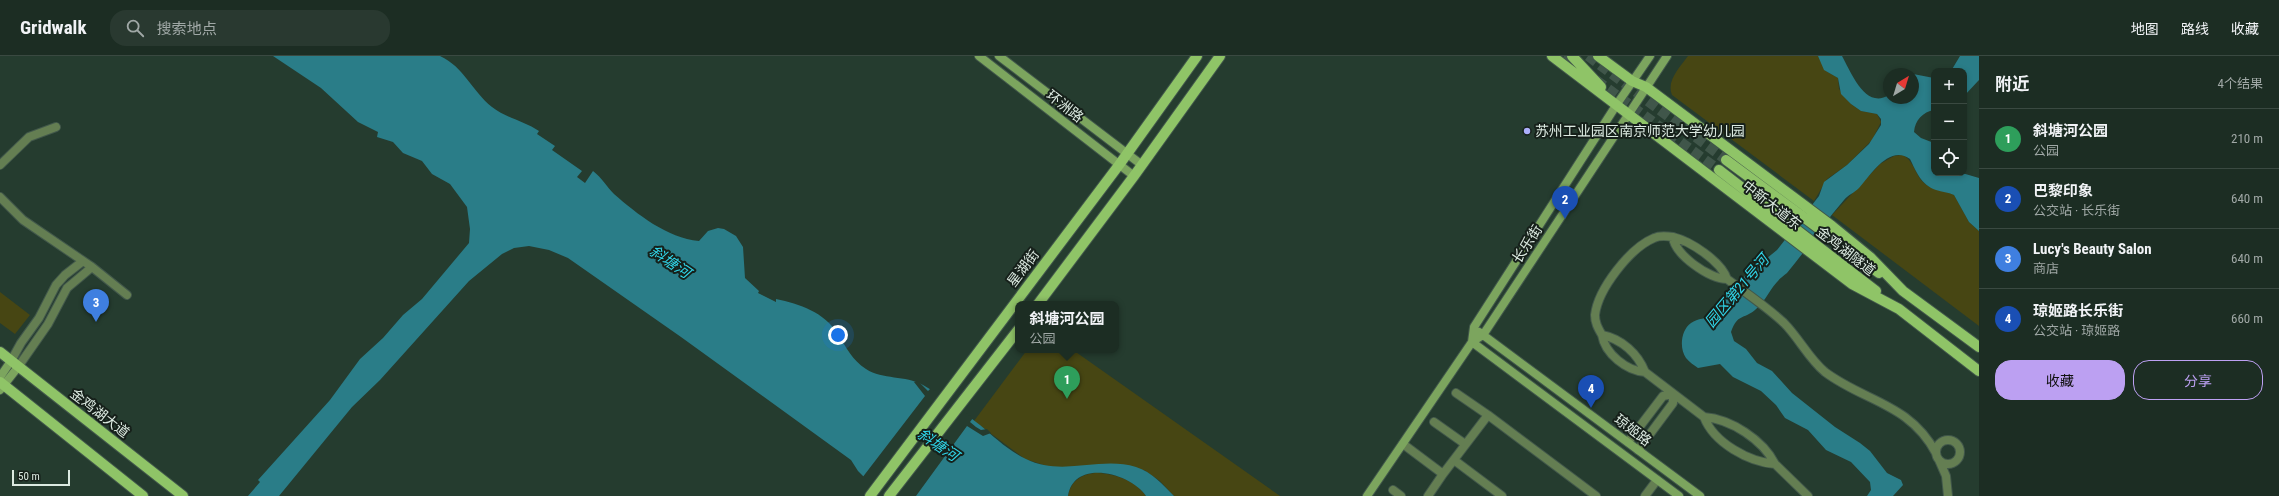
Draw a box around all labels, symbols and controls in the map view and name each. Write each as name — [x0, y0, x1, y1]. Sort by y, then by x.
search box — [110, 10, 390, 46]
text: Gridwalk — [20, 16, 86, 39]
icon: search — [124, 17, 146, 39]
text: 搜索地点 — [156, 20, 217, 38]
text: 地图 — [2131, 21, 2159, 37]
text: 路线 — [2181, 21, 2209, 37]
text: 收藏 — [2231, 21, 2259, 37]
north arrow — [1883, 68, 1919, 104]
map controls — [1931, 68, 1967, 176]
button: + — [1931, 68, 1967, 104]
text: 附近 — [1995, 74, 2029, 94]
text: 4个结果 — [2218, 76, 2263, 91]
street label: 环洲路 — [1044, 87, 1086, 125]
button: − — [1931, 104, 1967, 140]
text: 斜塘河公园 — [2033, 122, 2108, 140]
place label: 苏州工业园区南京师范大学幼儿园 — [1535, 123, 1745, 139]
marker: 苏州工业园区南京师范大学幼儿园 — [1522, 126, 1532, 136]
text: 1 — [2005, 131, 2011, 146]
text: 210 m — [2231, 131, 2263, 146]
button: locate — [1931, 140, 1967, 176]
text: 公园 — [2033, 143, 2059, 158]
street label: 中新大道东 — [1739, 177, 1805, 233]
text: 巴黎印象 — [2033, 182, 2093, 200]
pin: 2 — [1552, 186, 1578, 219]
text: 2 — [2005, 191, 2011, 206]
text: 640 m — [2231, 191, 2263, 206]
text: 公交站 · 长乐街 — [2033, 203, 2120, 218]
street label: 长乐街 — [1509, 222, 1545, 266]
street label: 金鸡湖隧道 — [1813, 223, 1879, 279]
text: Lucy's Beauty Salon — [2033, 240, 2152, 258]
water label: 斜塘河 — [646, 242, 696, 284]
street label: 星湖街 — [1004, 246, 1042, 290]
water label: 园区第21号河 — [1701, 249, 1775, 331]
text: 3 — [2005, 251, 2011, 266]
text: 640 m — [2231, 251, 2263, 266]
text: 商店 — [2033, 261, 2059, 276]
pin: 3 — [83, 289, 109, 322]
popup — [1015, 301, 1119, 353]
text: 琼姬路长乐街 — [2033, 302, 2123, 320]
text: 斜塘河公园 — [1029, 310, 1105, 328]
text: 4 — [2005, 311, 2011, 326]
text: 660 m — [2231, 311, 2263, 326]
text: 公交站 · 琼姬路 — [2033, 323, 2120, 338]
your location — [828, 325, 848, 345]
text: 公园 — [1029, 331, 1056, 346]
button: 收藏 — [1995, 360, 2125, 400]
button: 分享 — [2133, 360, 2263, 400]
pin: 1 — [1054, 366, 1080, 399]
pin: 4 — [1578, 375, 1604, 408]
street label: 金鸡湖大道 — [67, 385, 133, 441]
street label: 琼姬路 — [1611, 411, 1655, 449]
water label: 斜塘河 — [914, 425, 964, 467]
scale bar — [12, 468, 70, 487]
text: 50 m — [18, 470, 40, 483]

